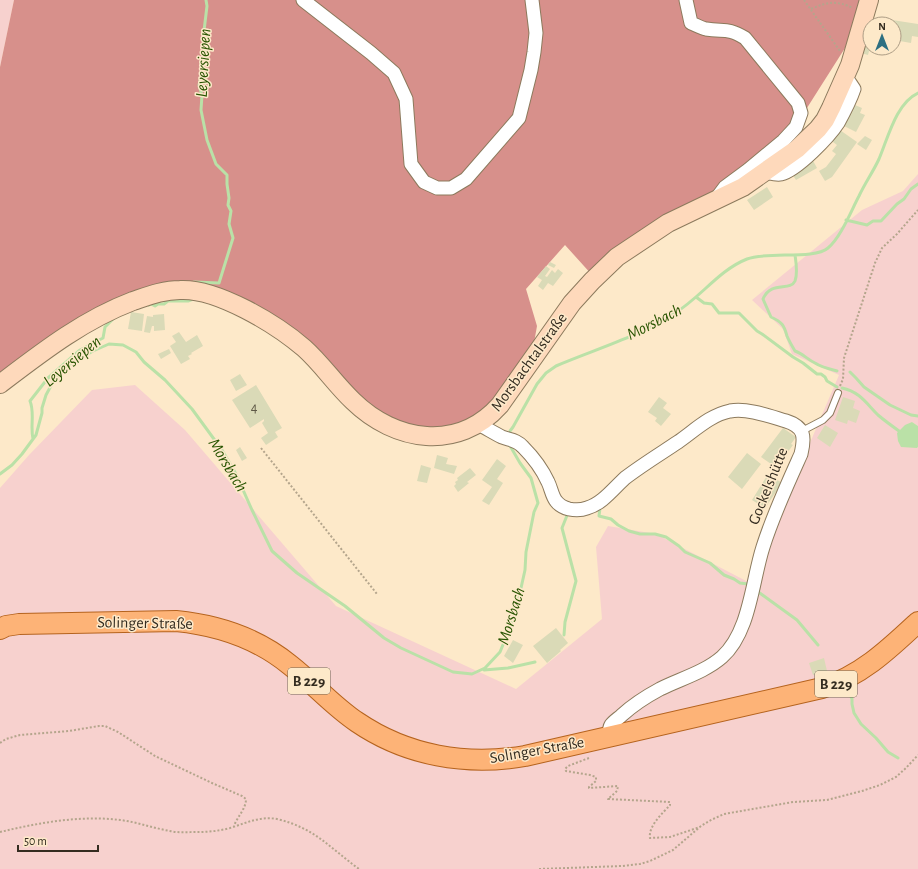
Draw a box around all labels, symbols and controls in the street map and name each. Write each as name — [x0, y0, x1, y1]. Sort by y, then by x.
north arrow — [862, 16, 902, 56]
text: N — [878, 21, 886, 32]
water label: Leyersiepen — [193, 28, 214, 98]
water label: Morsbach — [624, 301, 684, 343]
street label: Morsbachtalstraße — [488, 310, 570, 414]
water label: Leyersiepen — [40, 332, 105, 390]
house number: 4 — [251, 401, 258, 415]
water label: Morsbach — [206, 435, 250, 495]
street label: Gockelshütte — [745, 445, 791, 527]
water label: Morsbach — [494, 585, 528, 647]
street label: Solinger Straße — [97, 614, 193, 632]
road number: B 229 — [288, 668, 330, 694]
road number: B 229 — [815, 671, 857, 697]
street label: Solinger Straße — [489, 734, 585, 766]
scale bar — [18, 827, 98, 853]
text: 50 m — [24, 835, 47, 847]

